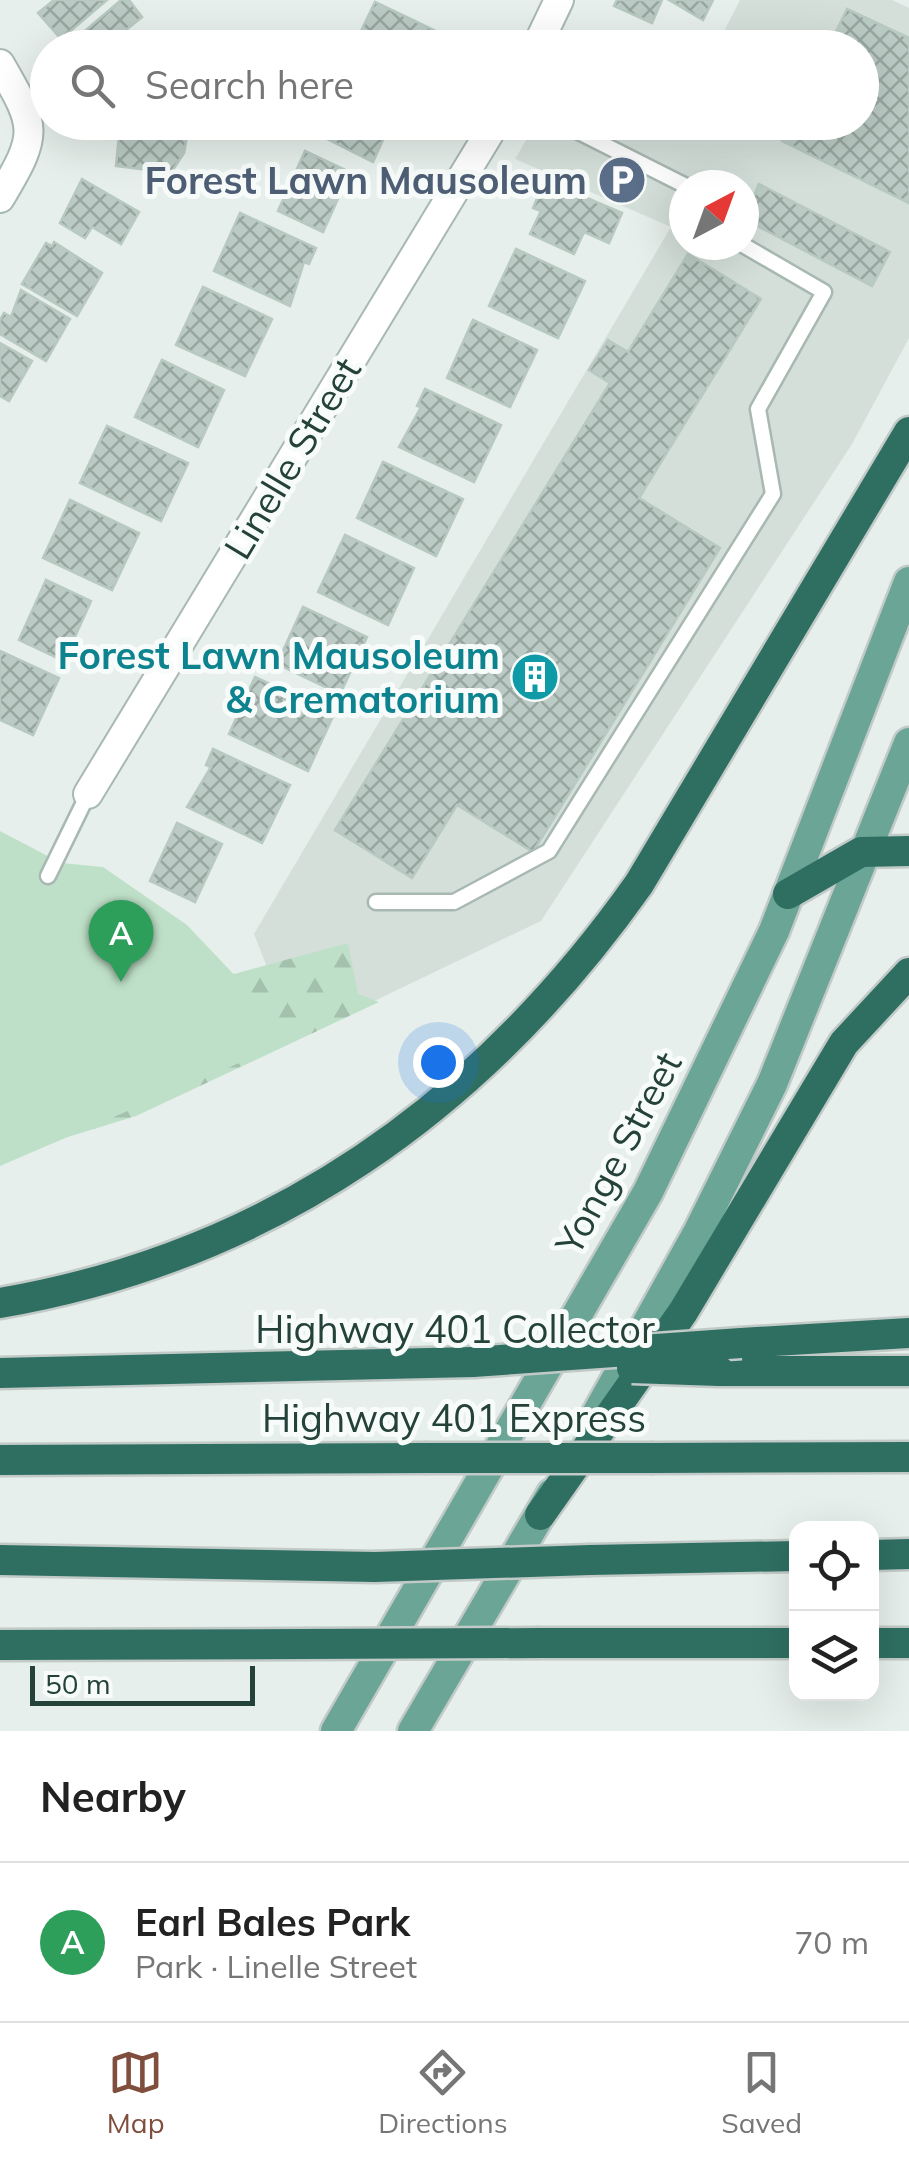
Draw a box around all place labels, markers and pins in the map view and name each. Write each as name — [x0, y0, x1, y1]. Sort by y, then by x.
parking icon: Forest Lawn Mausoleum — [596, 154, 648, 206]
place label: Forest Lawn Mausoleum — [144, 156, 587, 204]
place label: Forest Lawn Mausoleum & Crematorium — [57, 631, 500, 723]
building icon: Forest Lawn Mausoleum & Crematorium — [509, 651, 561, 703]
pin: A — [88, 900, 154, 982]

